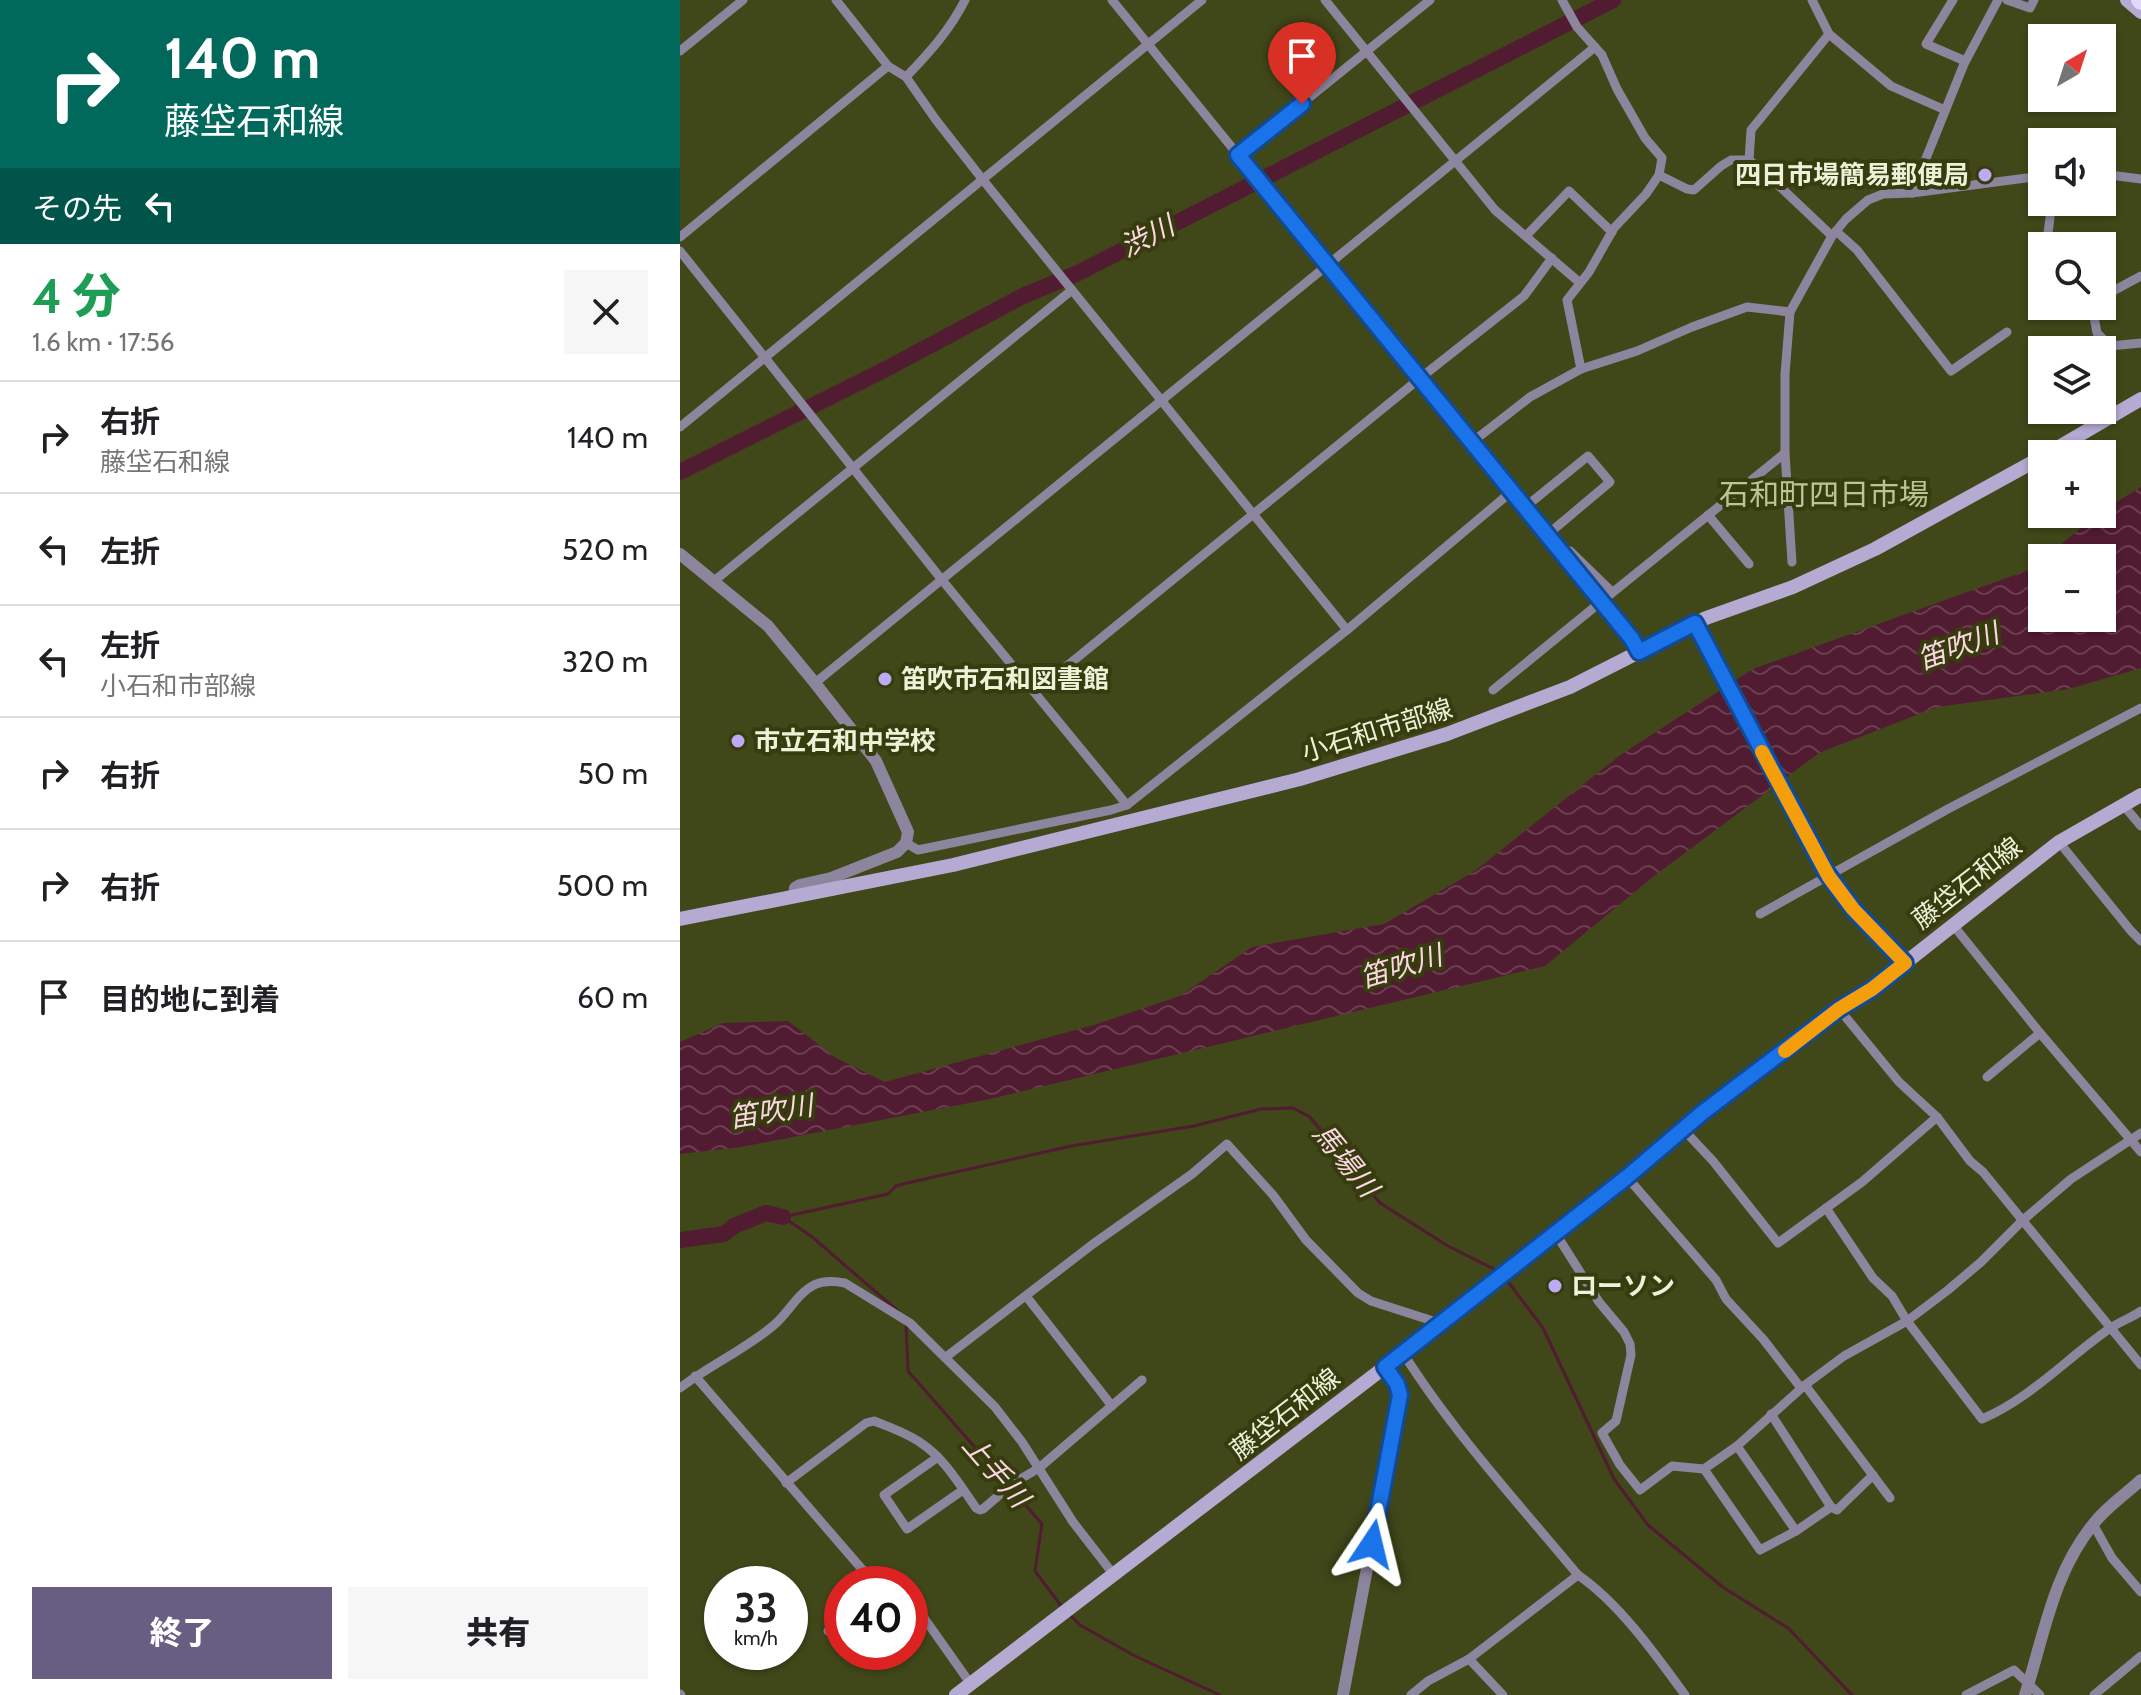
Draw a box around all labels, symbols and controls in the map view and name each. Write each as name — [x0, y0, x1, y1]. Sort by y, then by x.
pin — [1268, 22, 1336, 104]
text: 140 m — [164, 24, 320, 92]
north arrow — [2028, 24, 2116, 112]
map controls — [2028, 24, 2116, 632]
icon: right — [32, 32, 136, 136]
icon: arrive — [1280, 34, 1324, 78]
text: 藤垈石和線 — [164, 99, 344, 143]
button: sound — [2028, 128, 2116, 216]
place label: 四日市場簡易郵便局 — [1735, 159, 1969, 191]
marker: 四日市場簡易郵便局 — [1976, 166, 1994, 184]
icon: left — [138, 184, 182, 228]
text: その先 — [32, 190, 122, 227]
water label: 渋川 — [1114, 207, 1182, 264]
button: search — [2028, 232, 2116, 320]
text: 4 分 — [32, 267, 121, 325]
button: close — [564, 270, 648, 354]
text: 1.6 km · 17:56 — [32, 326, 175, 358]
button: layers — [2028, 336, 2116, 424]
text: 右折 — [100, 403, 160, 440]
icon: right — [32, 415, 76, 459]
text: 140 m — [567, 419, 648, 456]
button: + — [2028, 440, 2116, 528]
text: 藤垈石和線 — [100, 446, 230, 478]
district label: 石和町四日市場 — [1719, 476, 1929, 513]
icon: left — [32, 527, 76, 571]
text: 520 m — [562, 531, 648, 568]
text: 左折 — [100, 533, 160, 570]
button: − — [2028, 544, 2116, 632]
water label: 笛吹川 — [1913, 615, 2006, 676]
text: 左折 — [100, 627, 160, 664]
icon: left — [32, 639, 76, 683]
text: 320 m — [562, 643, 648, 680]
place label: 笛吹市石和図書館 — [901, 663, 1109, 695]
text: 小石和市部線 — [100, 670, 256, 702]
marker: 笛吹市石和図書館 — [876, 670, 894, 688]
street label: 小石和市部線 — [1298, 692, 1456, 768]
place label: 市立石和中学校 — [754, 725, 936, 757]
marker: 市立石和中学校 — [729, 732, 747, 750]
icon: right — [32, 751, 76, 795]
text: 50 m — [578, 755, 648, 792]
text: 右折 — [100, 757, 160, 794]
street label: 藤垈石和線 — [1906, 830, 2028, 936]
icon: right — [32, 863, 76, 907]
text: 500 m — [557, 867, 648, 904]
text: 右折 — [100, 869, 160, 906]
water label: 笛吹川 — [1356, 937, 1449, 995]
icon: arrive — [32, 975, 76, 1019]
text: 60 m — [577, 979, 648, 1016]
text: 目的地に到着 — [100, 981, 280, 1018]
water label: 笛吹川 — [727, 1087, 818, 1134]
water label: 馬場川 — [1306, 1117, 1388, 1206]
place label: ローソン — [1571, 1270, 1675, 1302]
marker: ローソン — [1546, 1277, 1564, 1295]
street label: 藤垈石和線 — [1224, 1361, 1346, 1467]
water label: 上手川 — [956, 1428, 1038, 1516]
position arrow — [1330, 1502, 1414, 1586]
speed limit sign: 40 — [824, 1566, 928, 1670]
text: 33 — [734, 1583, 778, 1632]
button: 終了 — [32, 1587, 332, 1679]
button: 共有 — [348, 1587, 648, 1679]
text: km/h — [734, 1626, 778, 1650]

